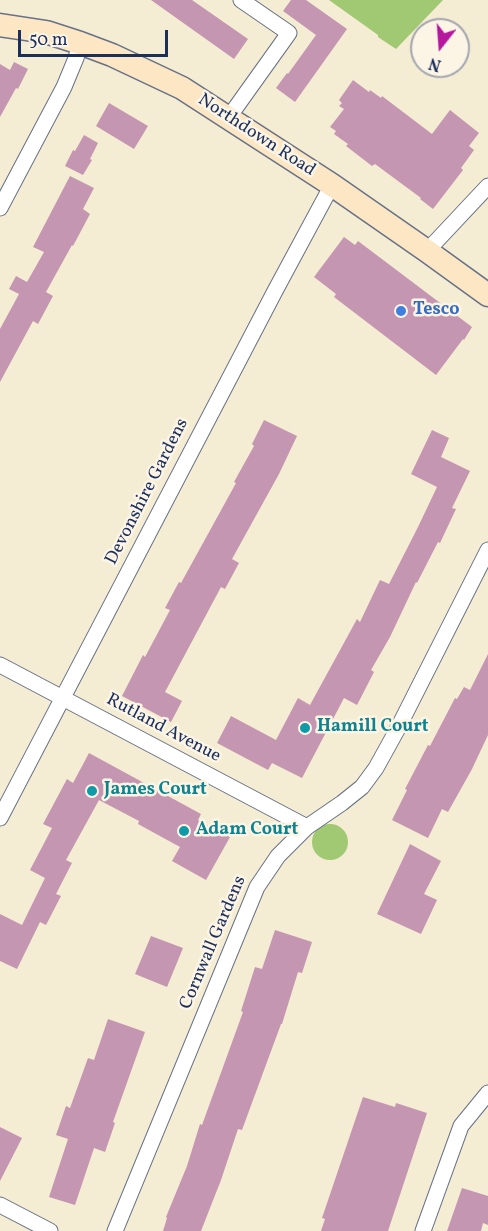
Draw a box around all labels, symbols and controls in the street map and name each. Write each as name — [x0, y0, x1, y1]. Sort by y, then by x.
scale bar — [21, 18, 171, 56]
north arrow — [410, 18, 470, 78]
text: 50 m — [29, 28, 68, 53]
text: N — [427, 51, 444, 76]
street label: Northdown Road — [193, 90, 319, 182]
place label: Tesco — [413, 300, 459, 322]
marker: Tesco — [394, 304, 408, 318]
street label: Devonshire Gardens — [102, 415, 194, 569]
street label: Rutland Avenue — [102, 690, 224, 768]
place label: Hamill Court — [317, 717, 429, 739]
marker: Hamill Court — [298, 721, 312, 735]
place label: James Court — [104, 780, 207, 802]
marker: James Court — [85, 784, 99, 798]
place label: Adam Court — [196, 820, 298, 842]
marker: Adam Court — [177, 824, 191, 838]
street label: Cornwall Gardens — [176, 873, 252, 1013]

